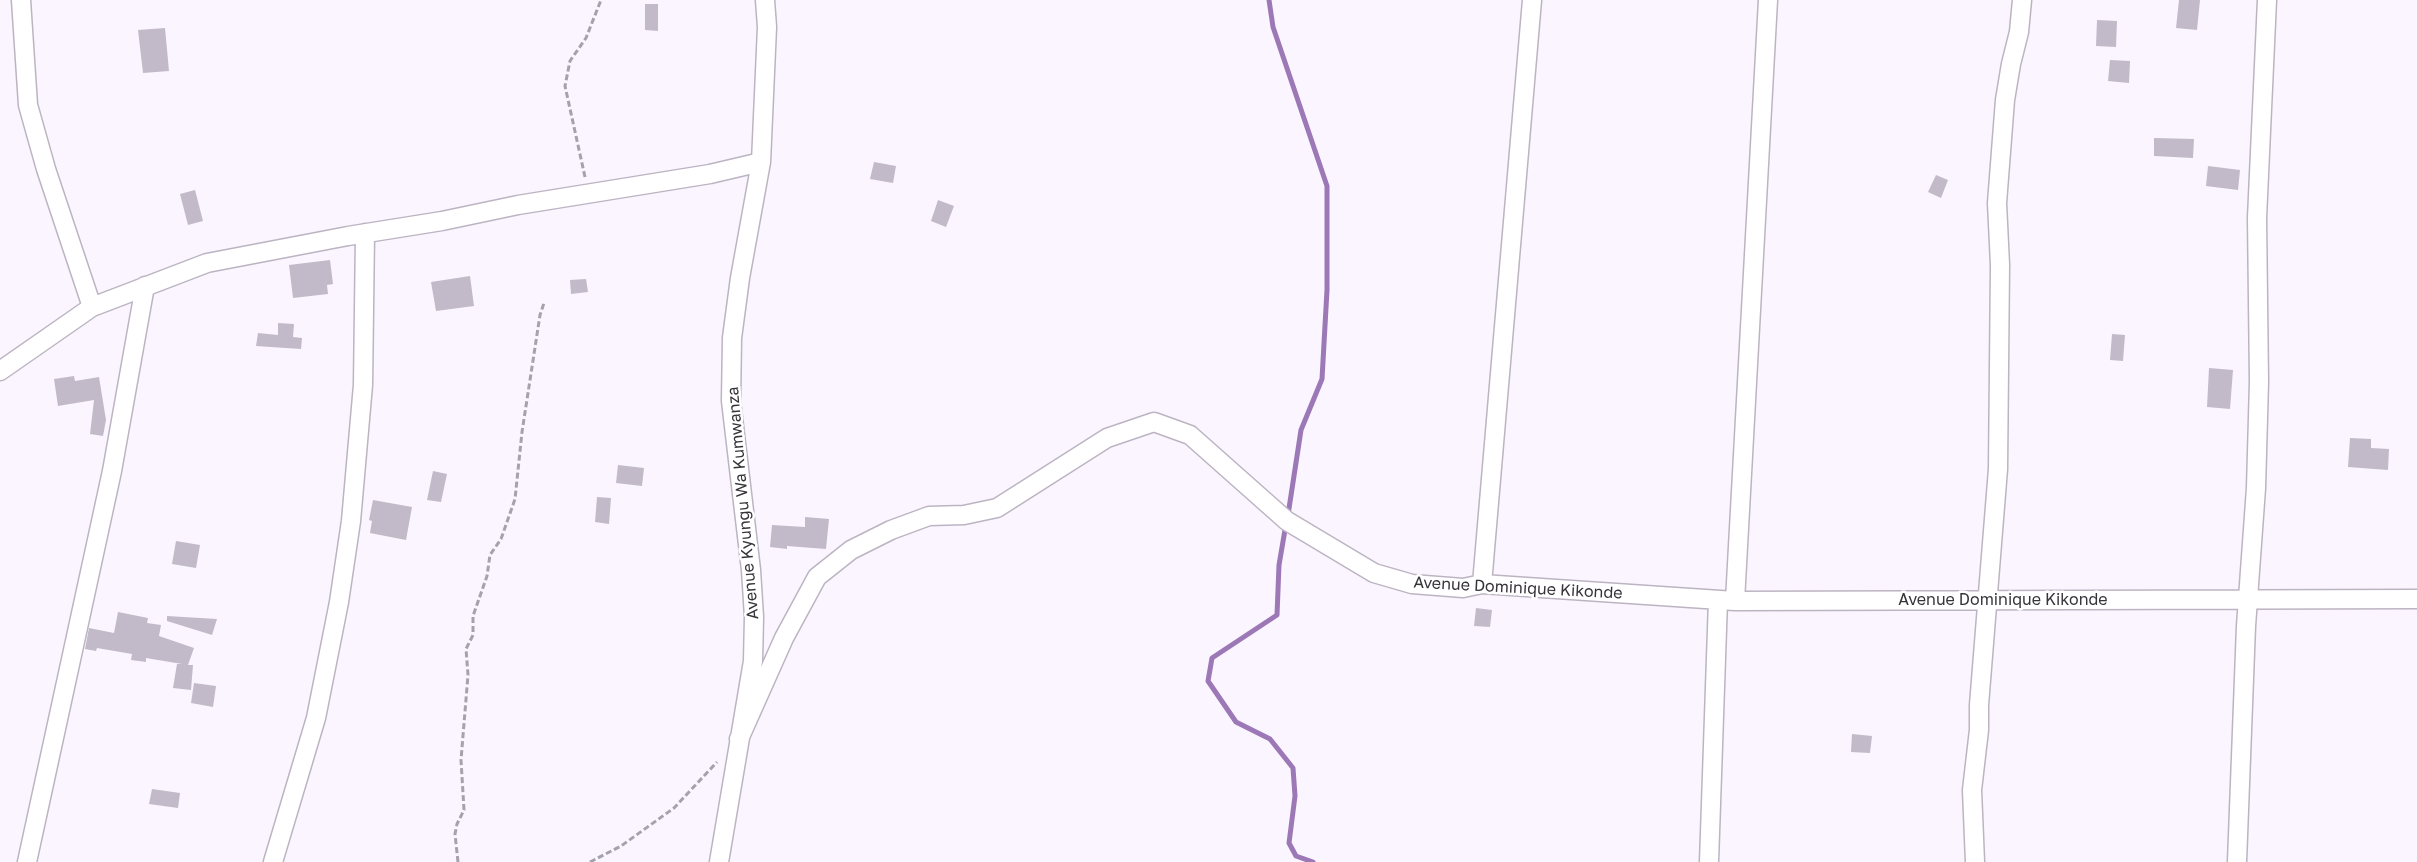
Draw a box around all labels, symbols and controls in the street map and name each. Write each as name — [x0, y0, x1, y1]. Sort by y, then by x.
street label: Avenue Kyungu Wa Kumwanza — [723, 386, 763, 620]
street label: Avenue Dominique Kikonde — [1413, 573, 1623, 603]
street label: Avenue Dominique Kikonde — [1898, 590, 2108, 610]

